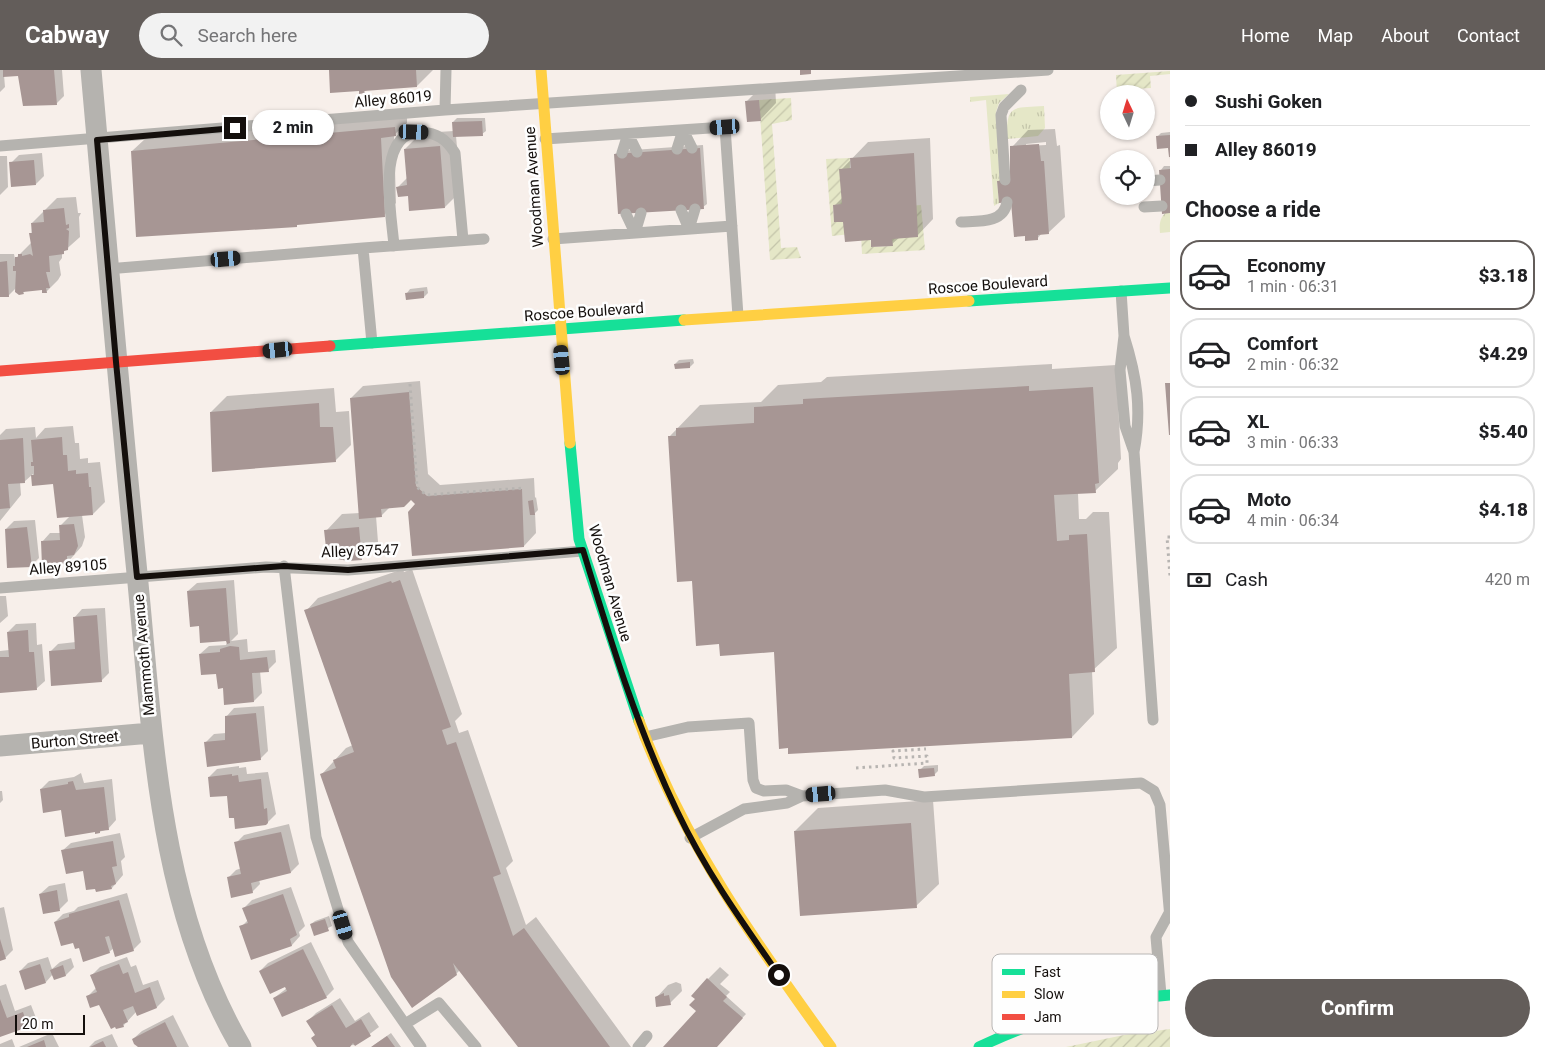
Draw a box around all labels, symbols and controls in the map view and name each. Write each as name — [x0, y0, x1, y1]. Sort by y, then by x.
search box — [139, 13, 489, 58]
text: Cabway — [25, 21, 109, 49]
icon: search — [157, 21, 185, 49]
text: Search here — [197, 24, 297, 47]
text: Home — [1241, 25, 1290, 46]
text: Map — [1318, 25, 1353, 46]
text: About — [1381, 25, 1429, 46]
text: Contact — [1457, 25, 1520, 46]
north arrow — [1100, 85, 1155, 140]
map controls — [1100, 85, 1155, 205]
street label: Alley 86019 — [353, 87, 433, 111]
text: Sushi Goken — [1215, 90, 1322, 113]
callout: 2 min — [252, 110, 335, 146]
route end — [224, 117, 246, 139]
text: 2 min — [273, 118, 313, 137]
car — [709, 118, 740, 136]
car — [398, 124, 429, 140]
street label: Woodman Avenue — [521, 126, 547, 248]
text: Alley 86019 — [1215, 138, 1317, 161]
button: locate — [1100, 150, 1155, 205]
text: Choose a ride — [1185, 197, 1321, 222]
car — [210, 250, 241, 268]
icon: car — [1187, 253, 1232, 298]
text: Economy — [1247, 254, 1326, 277]
text: $3.18 — [1479, 264, 1528, 287]
street label: Roscoe Boulevard — [928, 272, 1048, 298]
text: 1 min · 06:31 — [1247, 277, 1339, 296]
street label: Roscoe Boulevard — [524, 299, 644, 325]
icon: car — [1187, 331, 1232, 376]
text: Comfort — [1247, 332, 1318, 355]
car — [262, 341, 293, 359]
text: $4.29 — [1479, 342, 1528, 365]
car — [553, 344, 570, 376]
text: 2 min · 06:32 — [1247, 355, 1339, 374]
icon: car — [1187, 409, 1232, 454]
text: XL — [1247, 410, 1269, 433]
text: $5.40 — [1479, 420, 1528, 443]
text: 3 min · 06:33 — [1247, 433, 1339, 452]
icon: car — [1187, 487, 1232, 532]
text: Moto — [1247, 488, 1291, 511]
text: $4.18 — [1479, 498, 1528, 521]
text: 4 min · 06:34 — [1247, 511, 1339, 530]
street label: Woodman Avenue — [585, 522, 635, 644]
street label: Alley 87547 — [321, 541, 399, 561]
street label: Alley 89105 — [29, 555, 107, 579]
icon: cash — [1185, 566, 1213, 594]
text: Cash — [1225, 568, 1268, 591]
text: 420 m — [1485, 570, 1530, 589]
street label: Mammoth Avenue — [130, 593, 158, 717]
street label: Burton Street — [30, 727, 120, 753]
car — [805, 785, 836, 803]
car — [331, 908, 354, 942]
legend — [992, 954, 1158, 1034]
route start — [768, 964, 790, 986]
text: Fast — [1034, 964, 1061, 980]
button: Confirm — [1185, 979, 1530, 1037]
text: Slow — [1034, 986, 1065, 1002]
text: Jam — [1034, 1009, 1062, 1025]
scale bar — [15, 1012, 85, 1035]
text: 20 m — [22, 1016, 54, 1032]

